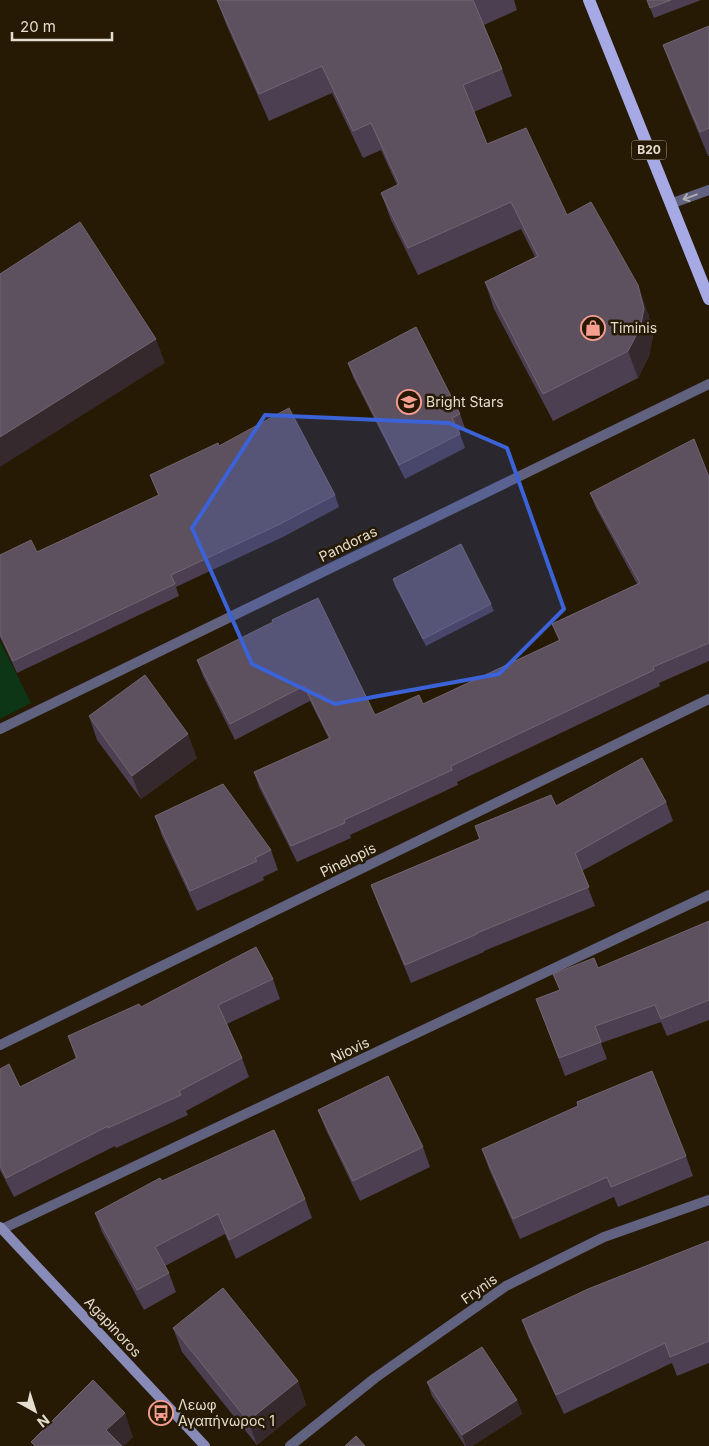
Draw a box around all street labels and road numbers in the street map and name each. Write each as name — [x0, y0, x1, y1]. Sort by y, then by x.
road number: B20 — [632, 140, 666, 160]
street label: Pandoras — [316, 522, 380, 565]
street label: Pinelopis — [317, 839, 378, 880]
street label: Niovis — [328, 1033, 372, 1066]
street label: Frynis — [457, 1270, 500, 1307]
street label: Agapinoros — [81, 1293, 145, 1360]

